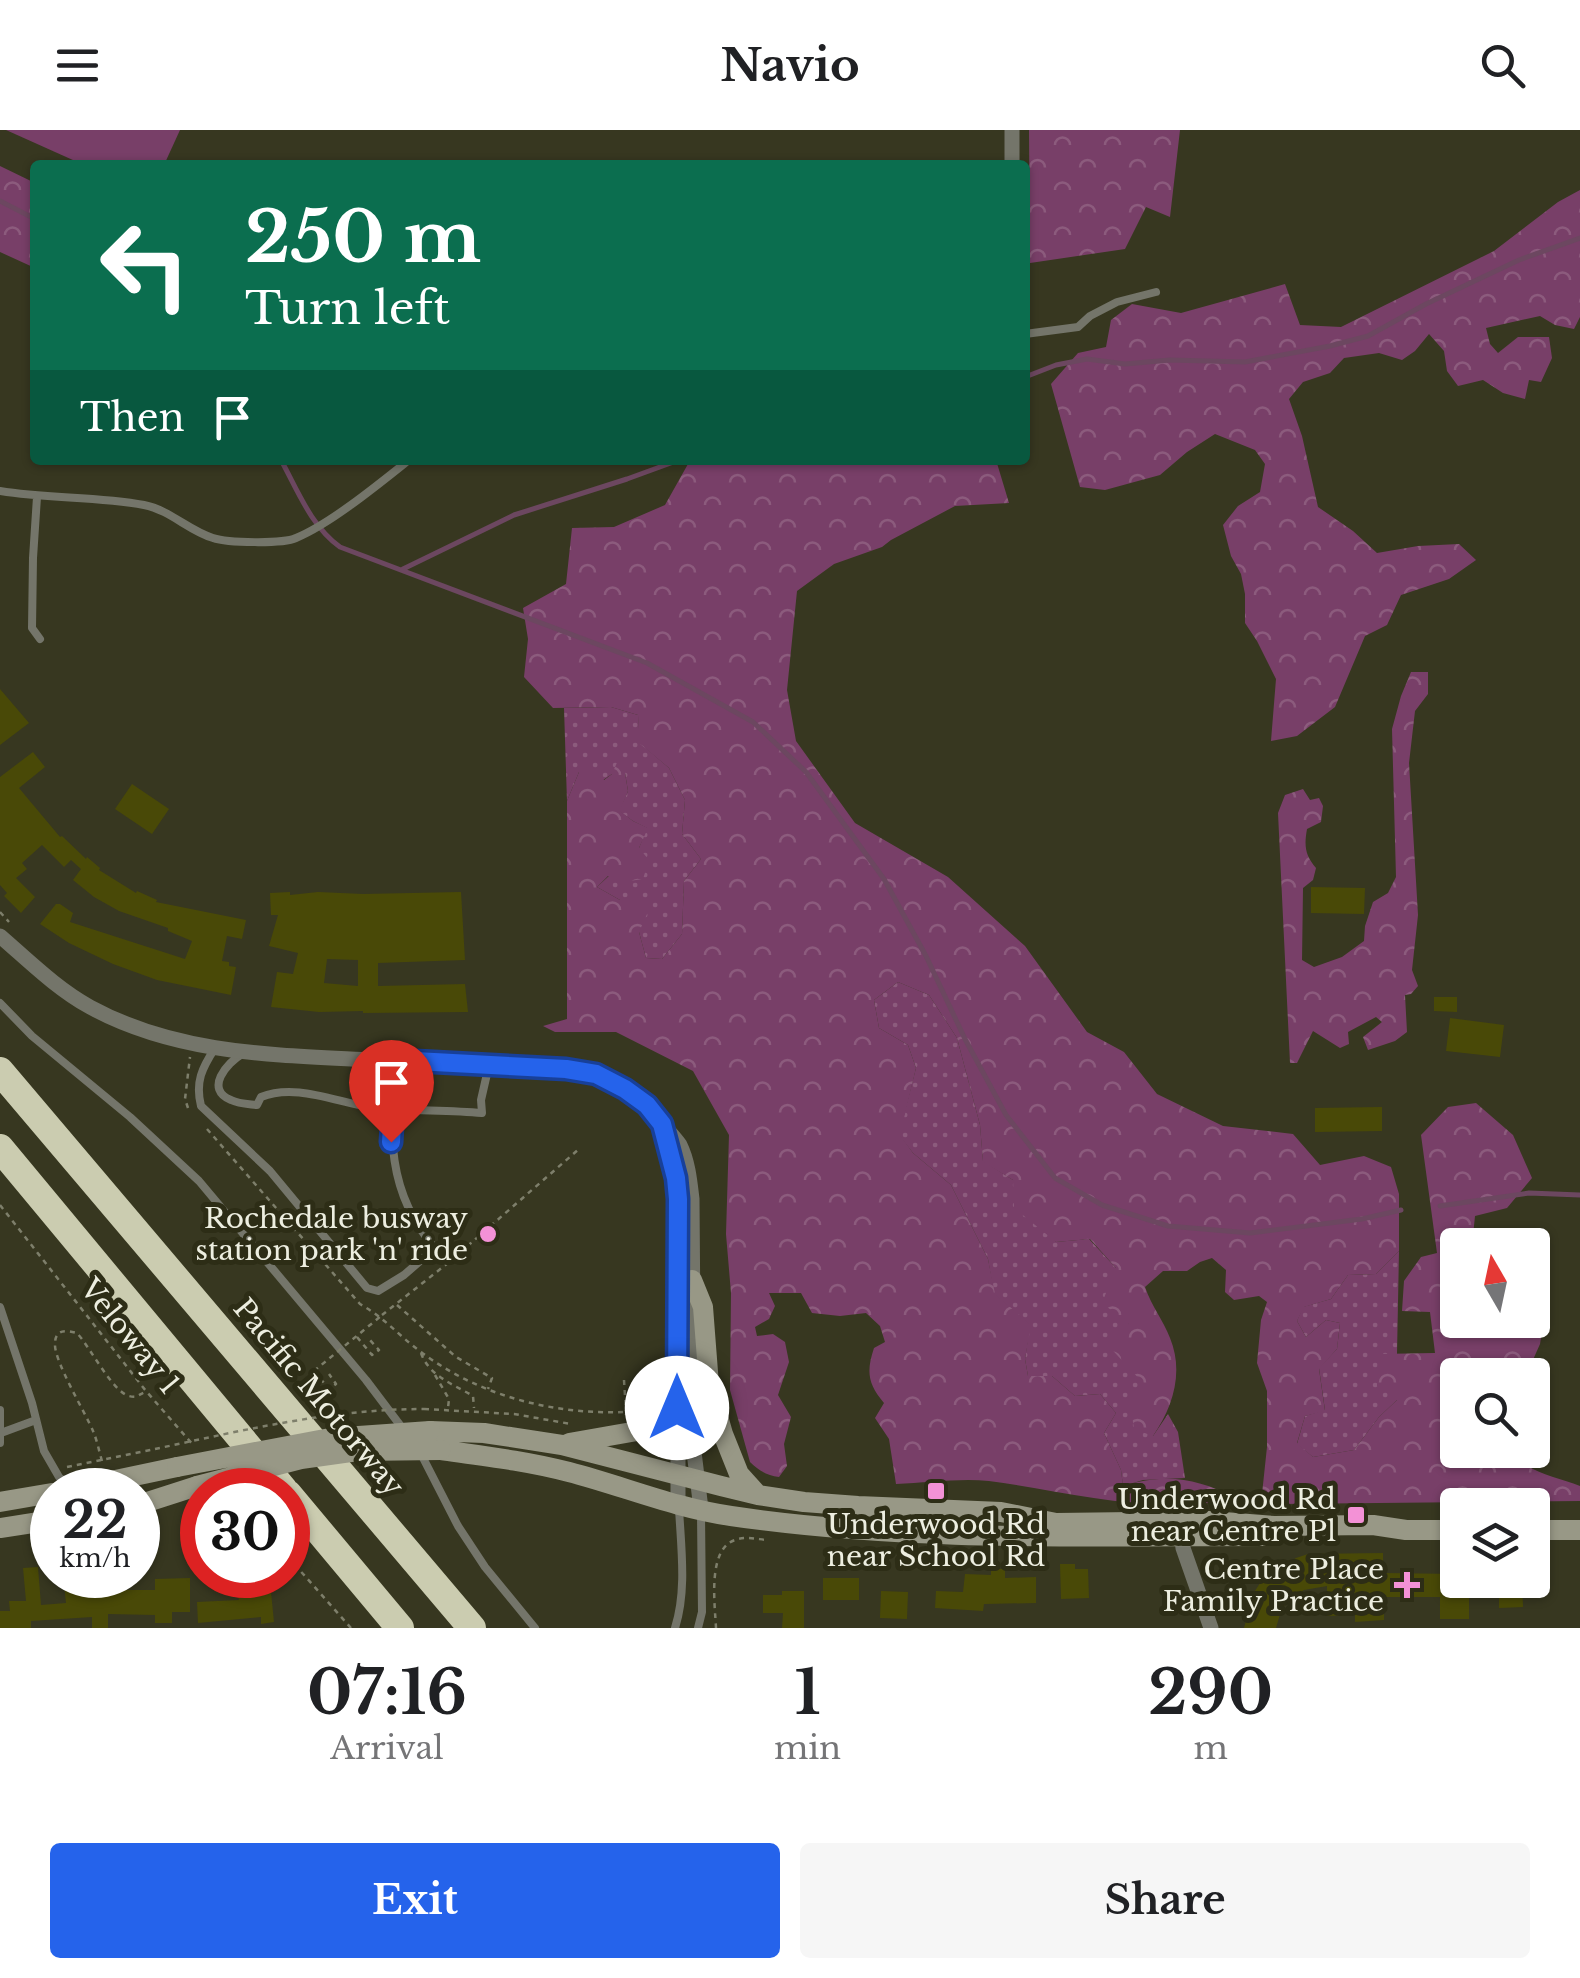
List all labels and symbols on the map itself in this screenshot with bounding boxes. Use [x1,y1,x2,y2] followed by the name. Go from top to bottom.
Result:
[349,1040,434,1143] pin
[195,1201,468,1268] place label: Rochedale busway station park 'n' ride
[477,1223,499,1245] marker: Rochedale busway station park 'n' ride
[1440,1228,1550,1338] north arrow
[72,1271,187,1401] street label: Veloway 1
[226,1291,411,1503] street label: Pacific Motorway
[625,1356,729,1460] position arrow
[180,1468,310,1598] speed limit sign: 30
[925,1480,947,1502] marker: Underwood Rd near School Rd
[1118,1482,1336,1549] place label: Underwood Rd near Centre Pl
[1345,1504,1367,1526] marker: Underwood Rd near Centre Pl
[827,1507,1045,1574] place label: Underwood Rd near School Rd
[1163,1552,1384,1619] place label: Centre Place Family Practice
[1394,1572,1420,1598] marker: Centre Place Family Practice

